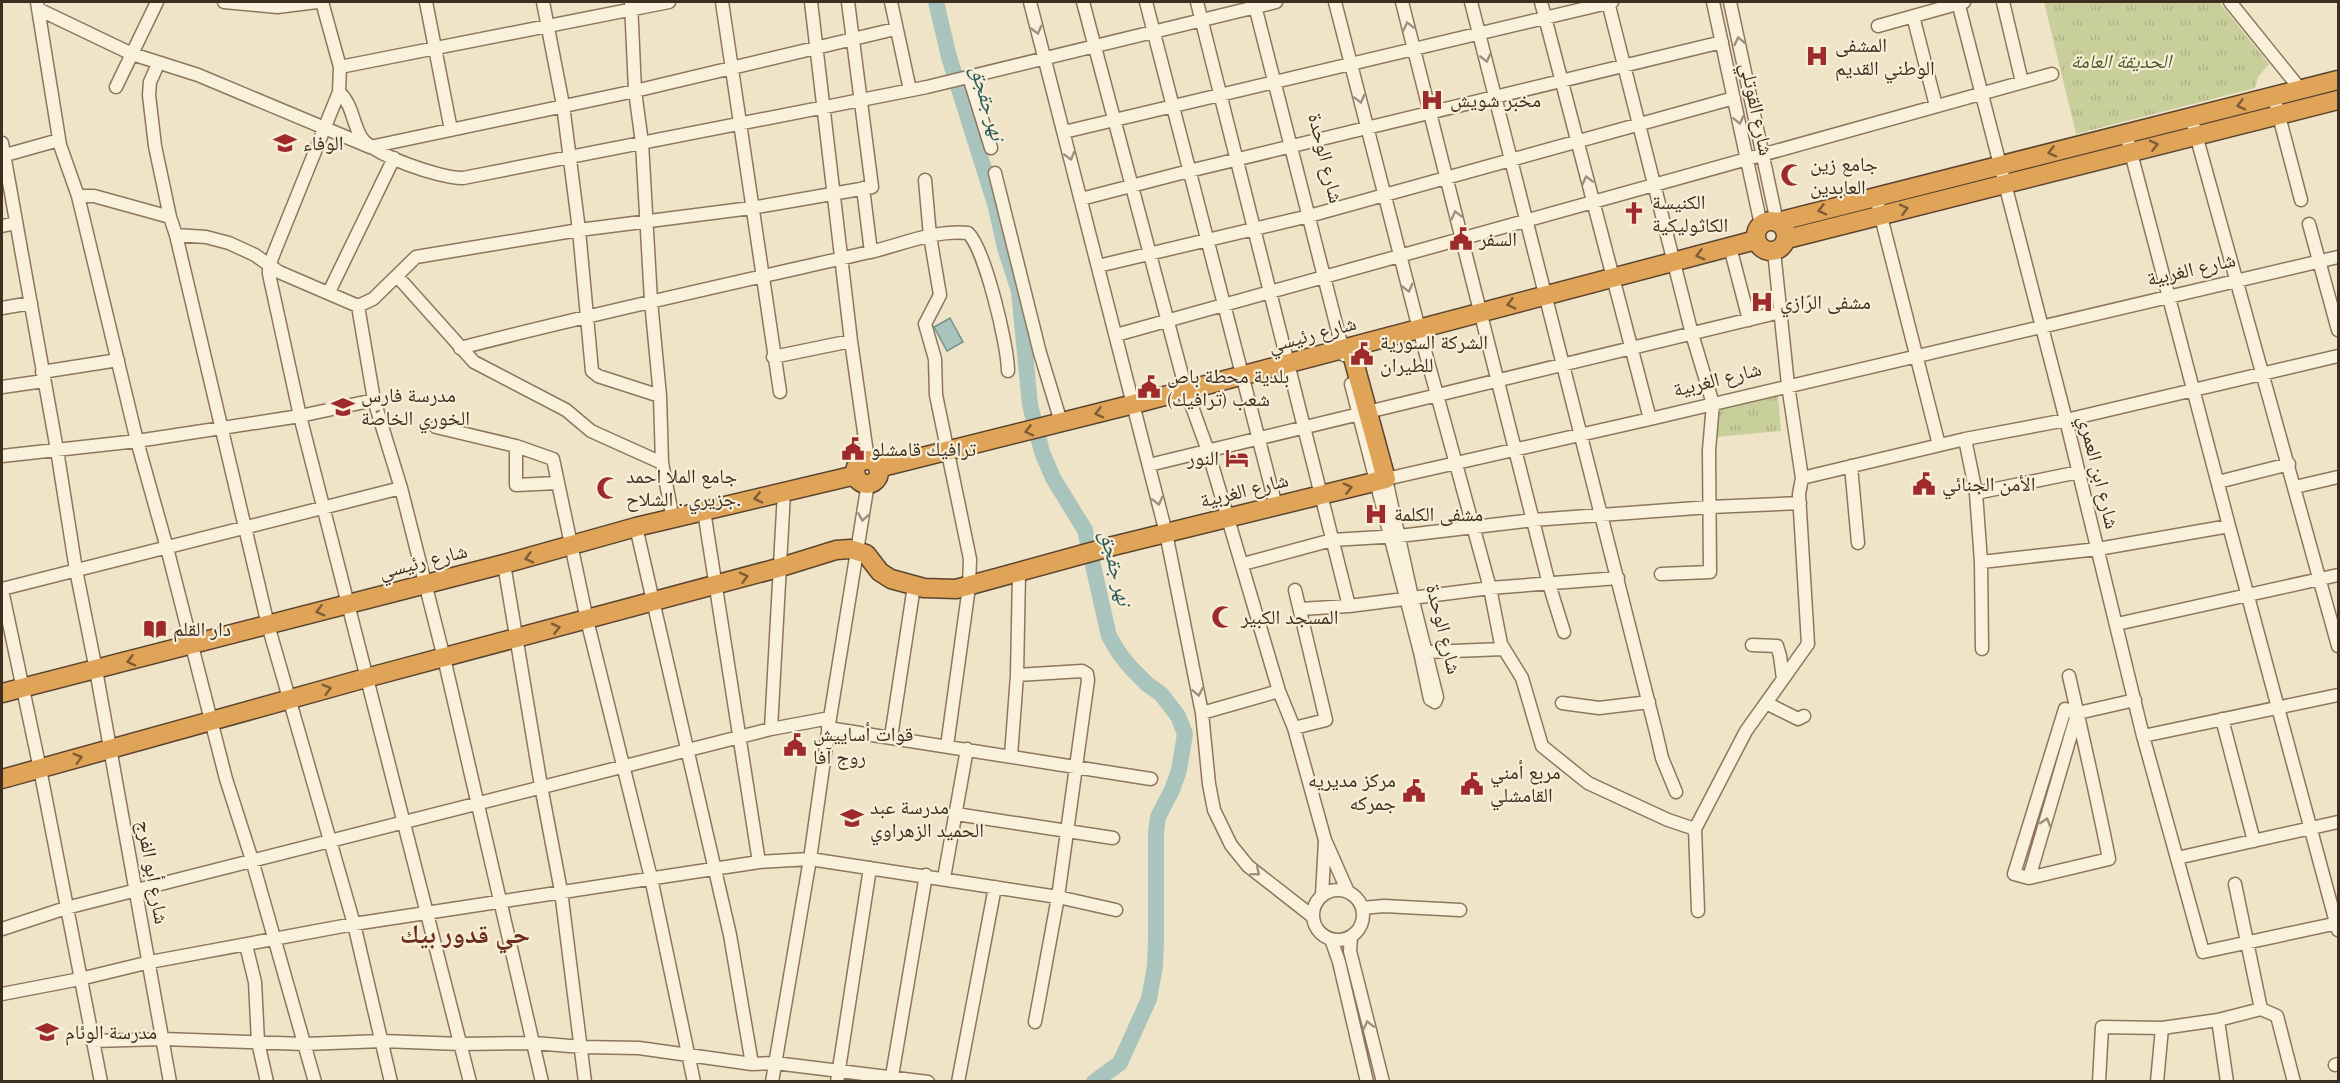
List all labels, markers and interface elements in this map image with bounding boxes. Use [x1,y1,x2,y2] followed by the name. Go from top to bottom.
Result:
[1403,21,1415,32] one-way arrow
[1030,25,1043,35] one-way arrow
[1835,31,1935,84] place label: المشفى الوطني القديم
[1733,36,1746,46] one-way arrow
[1804,43,1830,69] hospital icon: المشفى الوطني القديم
[2071,47,2174,77] park label: الحديقة العامة
[1478,53,1491,63] one-way arrow
[1731,60,1781,159] street label: شارع القوتلي
[961,62,1014,148] water label: نهر جقجق
[1450,86,1541,116] place label: مخبر شويش
[1419,87,1445,113] hospital icon: مخبر شويش
[1352,94,1365,104] one-way arrow
[2236,97,2246,110] one-way arrow
[1299,110,1351,206] street label: شارع الوحدة
[1732,115,1745,125] one-way arrow
[303,129,344,159] place label: الوفاء
[272,130,298,156] school or university icon: الوفاء
[2149,139,2159,152] one-way arrow
[2047,145,2057,158] one-way arrow
[1063,150,1075,161] one-way arrow
[1810,150,1878,203] place label: جامع زين العابدين
[1779,162,1805,188] mosque icon: جامع زين العابدين
[1582,176,1594,186] one-way arrow
[1652,188,1728,241] place label: الكنيسة الكاثوليكية
[1621,200,1647,226] church icon: الكنيسة الكاثوليكية
[1818,203,1828,216] one-way arrow
[1899,204,1909,217] one-way arrow
[1450,210,1463,220] one-way arrow
[1478,225,1517,255] place label: السفر
[1448,226,1474,252] public building icon: السفر
[2144,245,2239,295] street label: شارع الغربية
[1695,247,1705,260] one-way arrow
[1401,283,1414,293] one-way arrow
[1780,288,1871,318] place label: مشفى الرّازي
[1749,289,1775,315] hospital icon: مشفى الرّازي
[1506,297,1516,310] one-way arrow
[1265,309,1360,361] street label: شارع رئيسي
[1380,328,1488,381] place label: الشركة السورية للطيران
[1349,341,1375,367] public building icon: الشركة السورية للطيران
[1670,355,1765,405] street label: شارع الغربية
[1167,362,1289,415] place label: بلدية محطة باص شعب (ترافيك)
[1136,374,1162,400] public building icon: بلدية محطة باص شعب (ترافيك)
[361,381,470,434] place label: مدرسة فارس الخوري الخاصّة
[330,394,356,420] school or university icon: مدرسة فارس الخوري الخاصّة
[1095,405,1105,418] one-way arrow
[2069,412,2127,532] street label: شارع ابن العمري
[1024,423,1034,436] one-way arrow
[871,435,976,465] place label: ترافيك قامشلو
[840,436,866,462] public building icon: ترافيك قامشلو
[1186,444,1219,474] place label: النور
[1224,445,1250,471] hotel icon: النور
[626,462,741,515] place label: جامع الملا احمد جزيري . الشلاح.
[1197,466,1292,516] street label: شارع الغربية
[1942,470,2035,500] place label: الأمن الجنائي
[1911,471,1937,497] public building icon: الأمن الجنائي
[595,475,621,501] mosque icon: جامع الملا احمد جزيري . الشلاح.
[1343,483,1353,496] one-way arrow
[753,491,763,504] one-way arrow
[1151,496,1164,506] one-way arrow
[1394,500,1483,530] place label: مشفى الكلمة
[1363,501,1389,527] hospital icon: مشفى الكلمة
[857,512,869,521] one-way arrow
[1090,527,1141,613] water label: نهر جقجق
[376,536,471,588] street label: شارع رئيسي
[524,550,534,563] one-way arrow
[738,572,749,584] one-way arrow
[1417,581,1469,677] street label: شارع الوحدة
[1240,603,1339,633] place label: المسجد الكبير
[315,604,325,616] one-way arrow
[1210,604,1236,630] mosque icon: المسجد الكبير
[173,615,231,645] place label: دار القلم
[142,616,168,642] library icon: دار القلم
[550,623,561,635] one-way arrow
[126,653,136,666] one-way arrow
[321,684,332,696] one-way arrow
[1191,687,1204,697] one-way arrow
[813,720,913,773] place label: قوات أساييش روج آفا
[782,732,808,758] public building icon: قوات أساييش روج آفا
[72,753,83,765] one-way arrow
[1490,758,1561,811] place label: مربع أمني القامشلي
[1308,766,1396,819] place label: مركز مديريه جمركه
[1459,771,1485,797] public building icon: مربع أمني القامشلي
[1401,778,1427,804] public building icon: مركز مديريه جمركه
[870,793,984,846] place label: مدرسة عبد الحميد الزهراوي
[839,805,865,831] school or university icon: مدرسة عبد الحميد الزهراوي
[2039,817,2051,828] one-way arrow
[128,818,176,927] street label: شارع أبو الفرج
[1249,865,1260,876] one-way arrow
[400,915,530,955] district label: حي قدور بيك
[65,1018,157,1048] place label: مدرسة الوئام
[34,1019,60,1045] school or university icon: مدرسة الوئام
[1363,1020,1376,1030] one-way arrow

